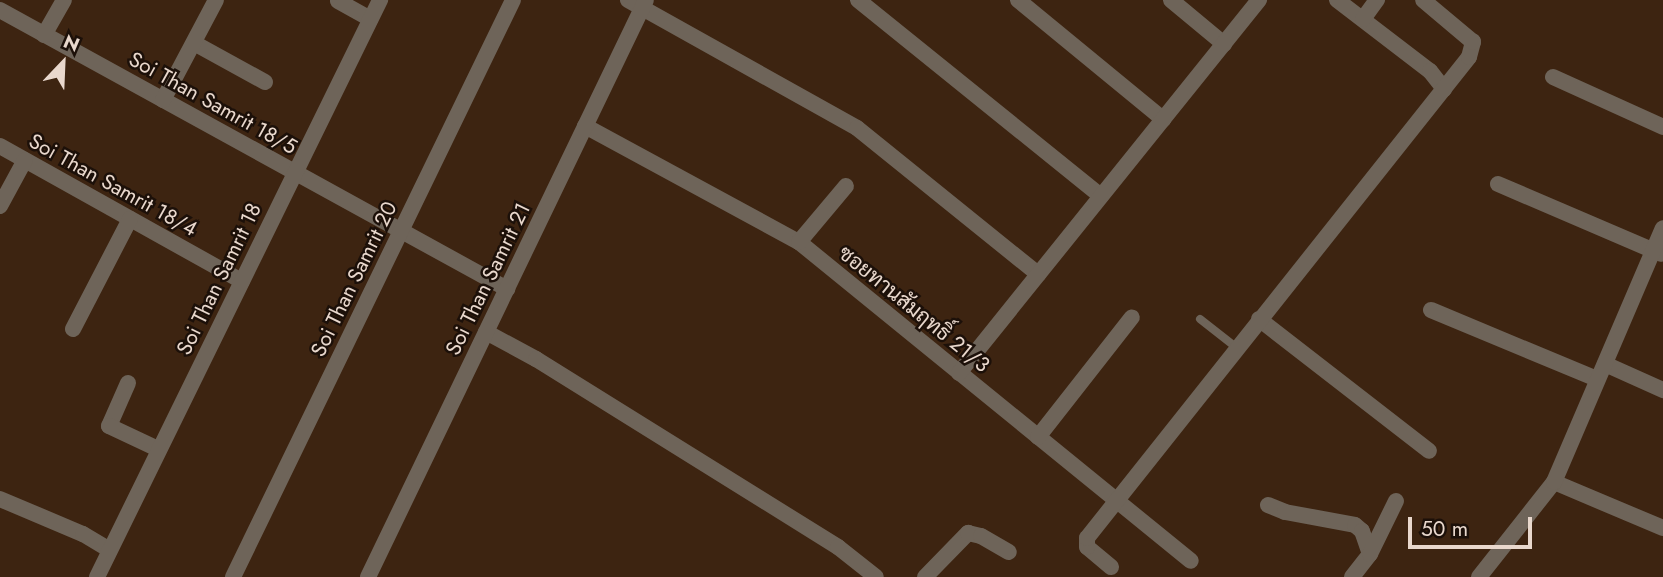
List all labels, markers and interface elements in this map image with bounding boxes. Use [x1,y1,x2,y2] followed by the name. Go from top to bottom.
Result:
[28,28,98,98] north arrow
[59,28,84,59] text: N
[125,46,301,160] street label: Soi Than Samrit 18/5
[24,128,202,242] street label: Soi Than Samrit 18/4
[306,197,402,361] street label: Soi Than Samrit 20
[171,199,267,359] street label: Soi Than Samrit 18
[440,199,536,359] street label: Soi Than Samrit 21
[833,240,995,378] street label: ซอยทานสัมฤทธิ์ 21/3
[1411,504,1535,548] scale bar
[1421,514,1468,544] text: 50 m

